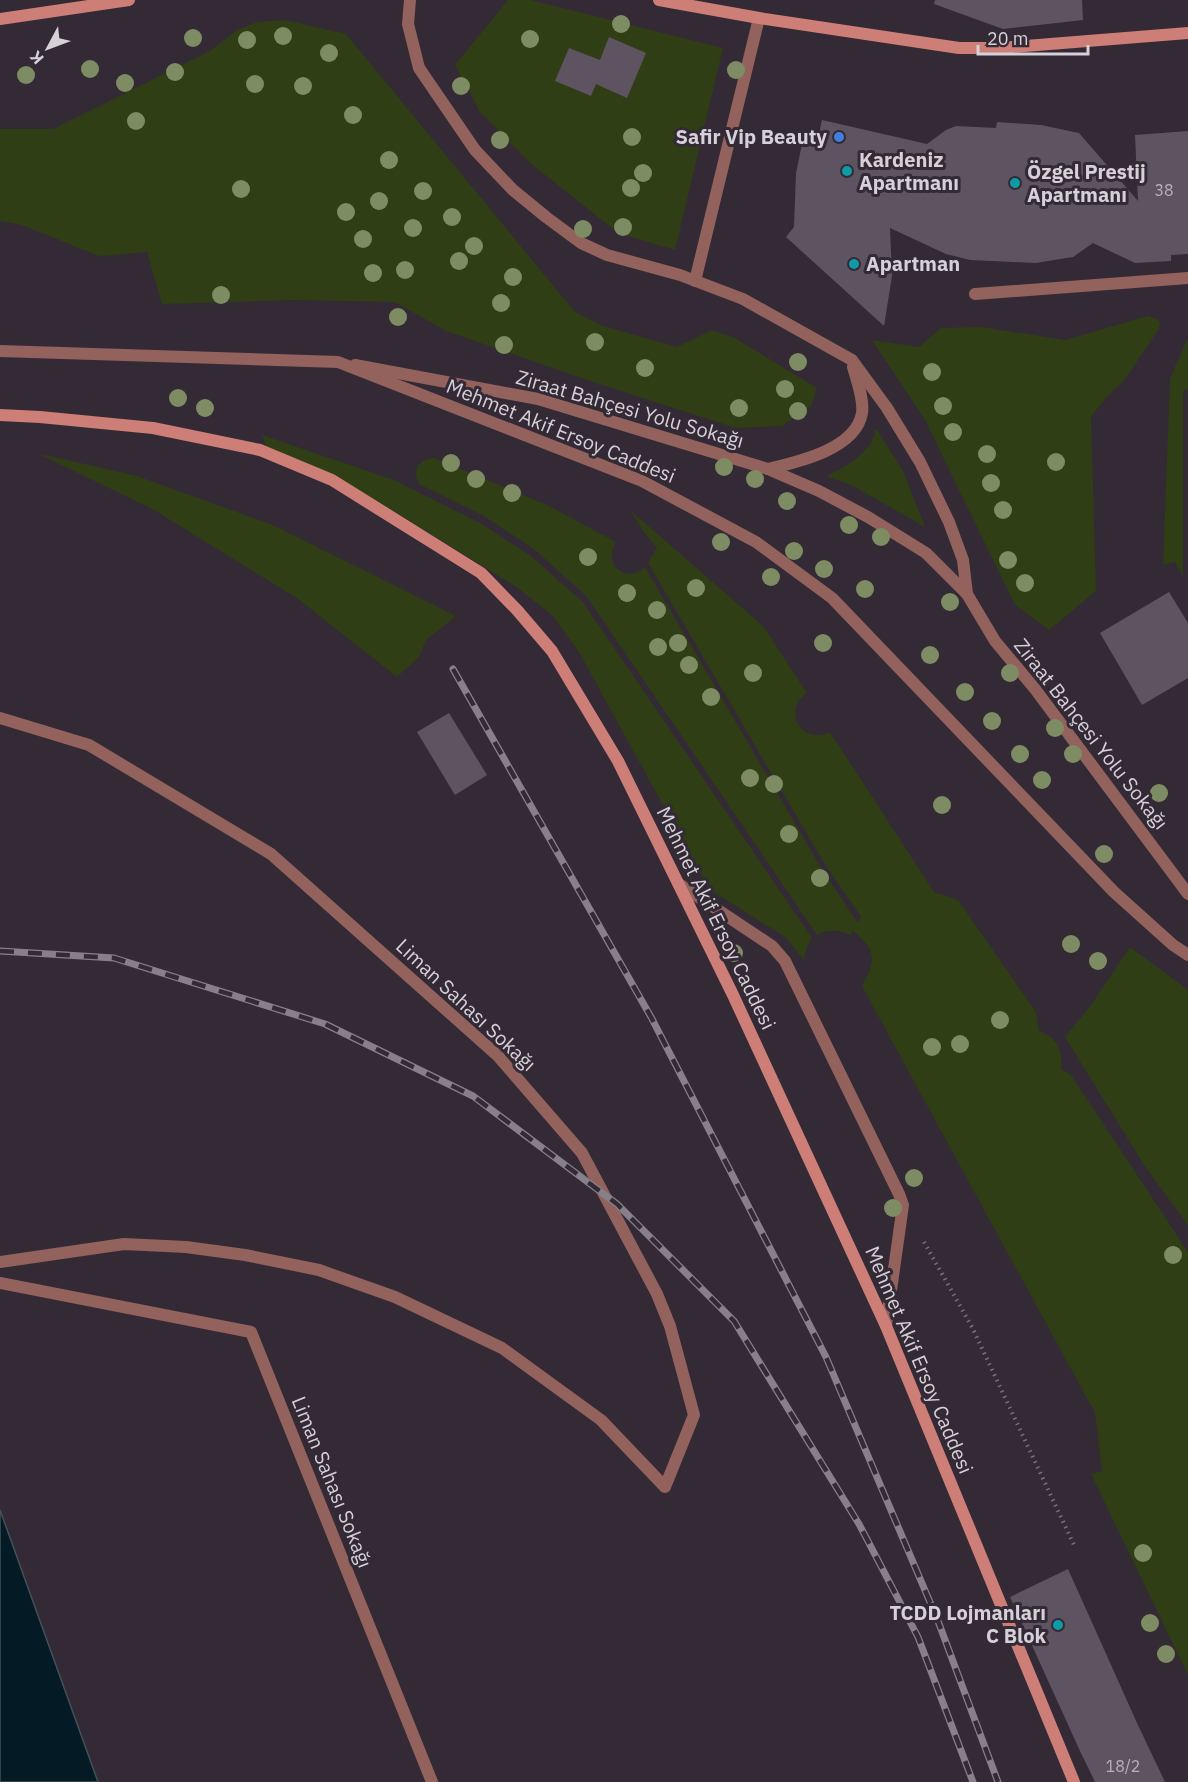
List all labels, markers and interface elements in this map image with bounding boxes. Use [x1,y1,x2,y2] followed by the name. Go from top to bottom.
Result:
[18,18,78,78] north arrow
[978,18,1088,56] scale bar
[987,27,1029,50] text: 20 m
[25,47,48,69] text: K
[676,123,827,150] place label: Safir Vip Beauty
[832,130,846,144] marker: Safir Vip Beauty
[859,146,959,196] place label: Kardeniz Apartmanı
[1027,158,1146,208] place label: Özgel Prestij Apartmanı
[840,164,854,178] marker: Kardeniz Apartmanı
[1008,176,1022,190] marker: Özgel Prestij Apartmanı
[1154,180,1174,200] house number: 38
[866,250,960,277] place label: Apartman
[847,257,861,271] marker: Apartman
[513,363,747,454] street label: Ziraat Bahçesi Yolu Sokağı
[443,372,680,489] street label: Mehmet Akif Ersoy Caddesi
[1008,633,1175,835] street label: Ziraat Bahçesi Yolu Sokağı
[651,802,782,1034] street label: Mehmet Akif Ersoy Caddesi
[390,932,542,1077] street label: Liman Sahası Sokağı
[859,1242,980,1478] street label: Mehmet Akif Ersoy Caddesi
[286,1392,379,1572] street label: Liman Sahası Sokağı
[889,1599,1046,1649] place label: TCDD Lojmanları C Blok
[1051,1618,1065,1632] marker: TCDD Lojmanları C Blok
[1106,1756,1140,1776] house number: 18/2

